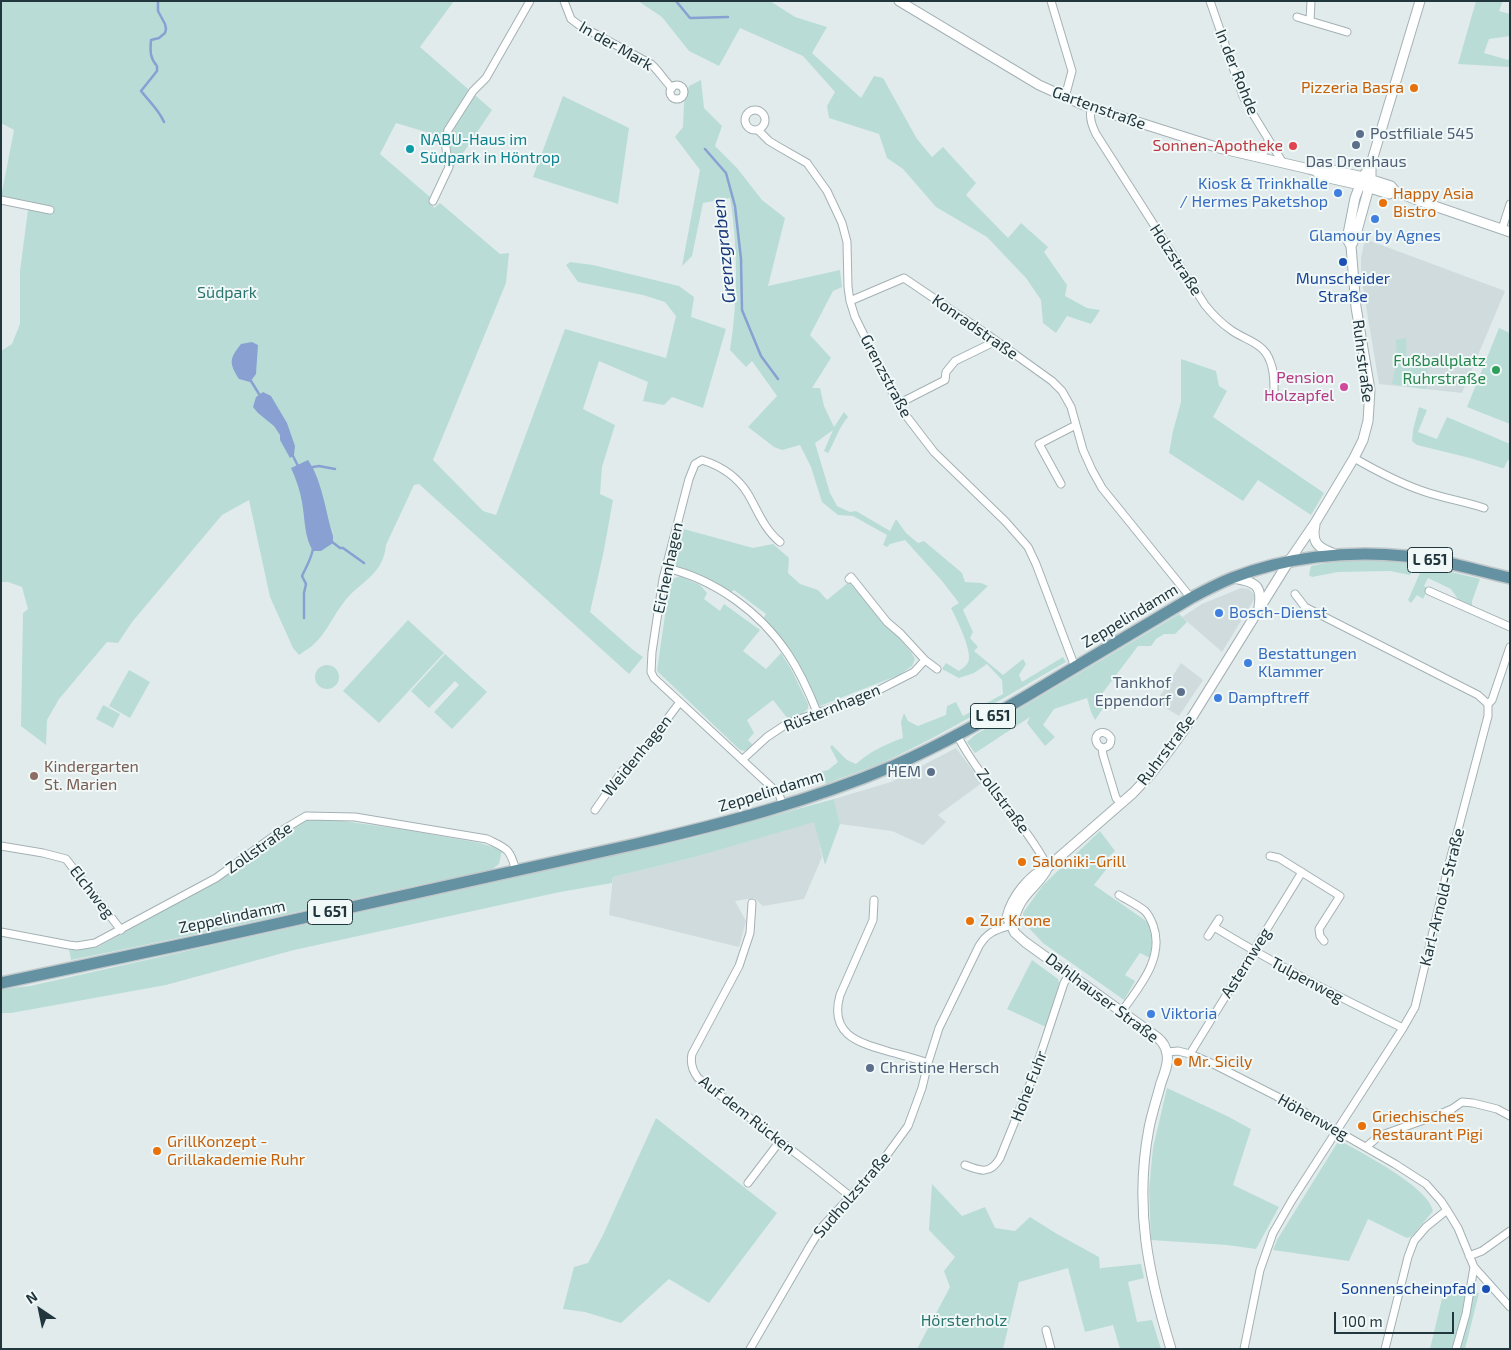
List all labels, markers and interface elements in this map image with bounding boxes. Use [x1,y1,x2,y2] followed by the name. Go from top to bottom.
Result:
[576,17,656,75] street label: In der Mark
[1211,26,1263,118] street label: In der Rohde
[1301,78,1404,98] place label: Pizzeria Basra
[1050,82,1148,134] street label: Gartenstraße
[1408,82,1420,94] marker: Pizzeria Basra
[1370,124,1474,144] place label: Postfiliale 545
[1354,128,1366,140] marker: Postfiliale 545
[420,130,560,168] place label: NABU-Haus im Südpark in Höntrop
[1152,136,1283,156] place label: Sonnen-Apotheke
[1350,139,1362,151] marker: Das Drenhaus
[1287,140,1299,152] marker: Sonnen-Apotheke
[404,143,416,155] marker: NABU-Haus im Südpark in Höntrop
[1305,152,1407,172] place label: Das Drenhaus
[1180,174,1328,212] place label: Kiosk & Trinkhalle / Hermes Paketshop
[1393,184,1474,222] place label: Happy Asia Bistro
[1332,187,1344,199] marker: Kiosk & Trinkhalle / Hermes Paketshop
[708,197,740,305] water label: Grenzgraben
[1377,197,1389,209] marker: Happy Asia Bistro
[1369,213,1381,225] marker: Glamour by Agnes
[1146,221,1206,299] street label: Holzstraße
[1309,226,1441,246] place label: Glamour by Agnes
[1337,256,1349,268] marker: Munscheider Straße
[1296,269,1390,307] place label: Munscheider Straße
[197,283,257,303] park label: Südpark
[928,290,1022,364] street label: Konradstraße
[1348,318,1378,404] street label: Ruhrstraße
[856,331,916,421] street label: Grenzstraße
[1393,351,1486,389] place label: Fußballplatz Ruhrstraße
[1490,364,1502,376] marker: Fußballplatz Ruhrstraße
[1264,368,1334,406] place label: Pension Holzapfel
[1338,381,1350,393] marker: Pension Holzapfel
[649,521,687,615] street label: Eichenhagen
[1408,548,1452,572] road number: L 651
[1078,580,1182,652] street label: Zeppelindamm
[1229,603,1327,623] place label: Bosch-Dienst
[1213,607,1225,619] marker: Bosch-Dienst
[1258,644,1357,682] place label: Bestattungen Klammer
[1242,657,1254,669] marker: Bestattungen Klammer
[1095,673,1171,711] place label: Tankhof Eppendorf
[781,680,883,736] street label: Rüsternhagen
[1175,686,1187,698] marker: Tankhof Eppendorf
[1228,688,1309,708] place label: Dampftreff
[1212,692,1224,704] marker: Dampftreff
[970,704,1016,728] road number: L 651
[598,711,676,801] street label: Weidenhagen
[1133,711,1199,789] street label: Ruhrstraße
[44,757,139,795] place label: Kindergarten St. Marien
[887,762,921,782] place label: HEM
[972,765,1034,837] street label: Zollstraße
[716,766,826,816] street label: Zeppelindamm
[925,766,937,778] marker: HEM
[28,770,40,782] marker: Kindergarten St. Marien
[222,818,296,878] street label: Zollstraße
[1416,826,1468,968] street label: Karl-Arnold-Straße
[1032,852,1126,872] place label: Saloniki-Grill
[1016,856,1028,868] marker: Saloniki-Grill
[66,862,118,922] street label: Elchweg
[177,896,287,938] street label: Zeppelindamm
[308,900,352,924] road number: L 651
[980,911,1051,931] place label: Zur Krone
[964,915,976,927] marker: Zur Krone
[1217,924,1275,1002] street label: Asternweg
[1042,949,1162,1047] street label: Dahlhauser Straße
[1267,953,1347,1007] street label: Tulpenweg
[1161,1004,1217,1024] place label: Viktoria
[1145,1008,1157,1020] marker: Viktoria
[1007,1048,1051,1124] street label: Hohe Fuhr
[1188,1052,1252,1072] place label: Mr. Sicily
[1172,1056,1184,1068] marker: Mr. Sicily
[880,1058,999,1078] place label: Christine Hersch
[864,1062,876,1074] marker: Christine Hersch
[695,1072,799,1158] street label: Auf dem Rücken
[1274,1090,1352,1144] street label: Höhenweg
[1372,1107,1483,1145] place label: Griechisches Restaurant Pigi
[1356,1120,1368,1132] marker: Griechisches Restaurant Pigi
[167,1132,305,1170] place label: GrillKonzept - Grillakademie Ruhr
[151,1145,163,1157] marker: GrillKonzept - Grillakademie Ruhr
[810,1148,894,1242] street label: Sudholzstraße
[1341,1279,1476,1299] place label: Sonnenscheinpfad
[1480,1283,1492,1295] marker: Sonnenscheinpfad
[15,1285,65,1335] north arrow
[22,1287,40,1307] text: N
[1336,1302,1456,1334] scale bar
[921,1311,1007,1331] park label: Hörsterholz
[1342,1312,1383,1330] text: 100 m

